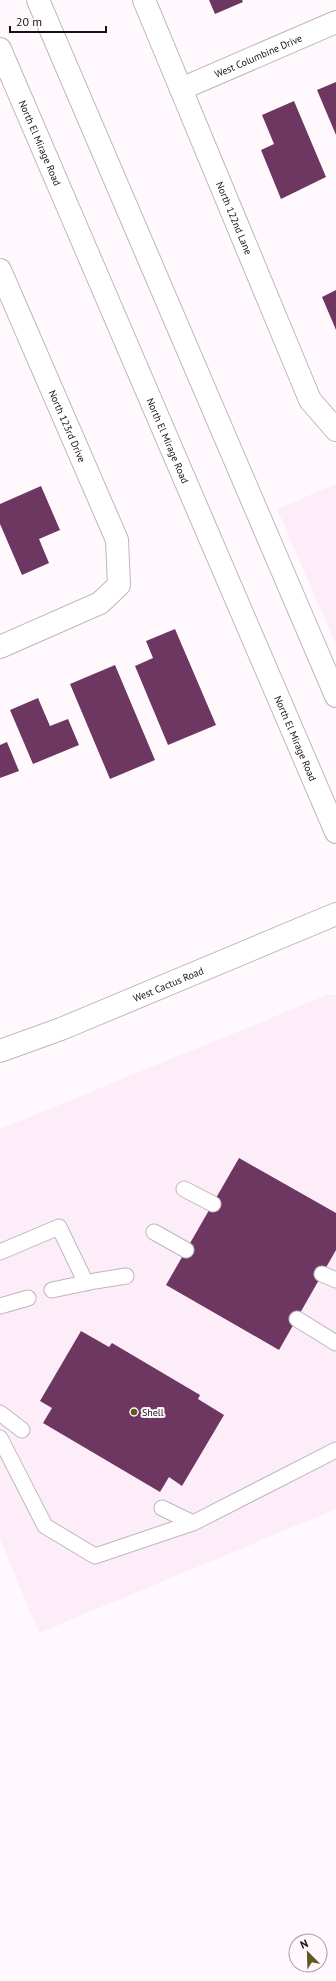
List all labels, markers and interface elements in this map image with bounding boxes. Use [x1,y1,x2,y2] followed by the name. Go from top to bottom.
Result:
[10,8,106,34] scale bar
[16,14,42,29] text: 20 m
[212,31,304,80] street label: West Columbine Drive
[16,98,64,187] street label: North El Mirage Road
[214,180,255,256] street label: North 122nd Lane
[46,388,89,464] street label: North 123rd Drive
[144,396,192,485] street label: North El Mirage Road
[272,694,320,783] street label: North El Mirage Road
[131,964,205,1005] street label: West Cactus Road
[142,1406,164,1419] place label: Shell
[129,1407,139,1417] marker: Shell
[288,1933,328,1973] north arrow
[298,1936,310,1952] text: N

